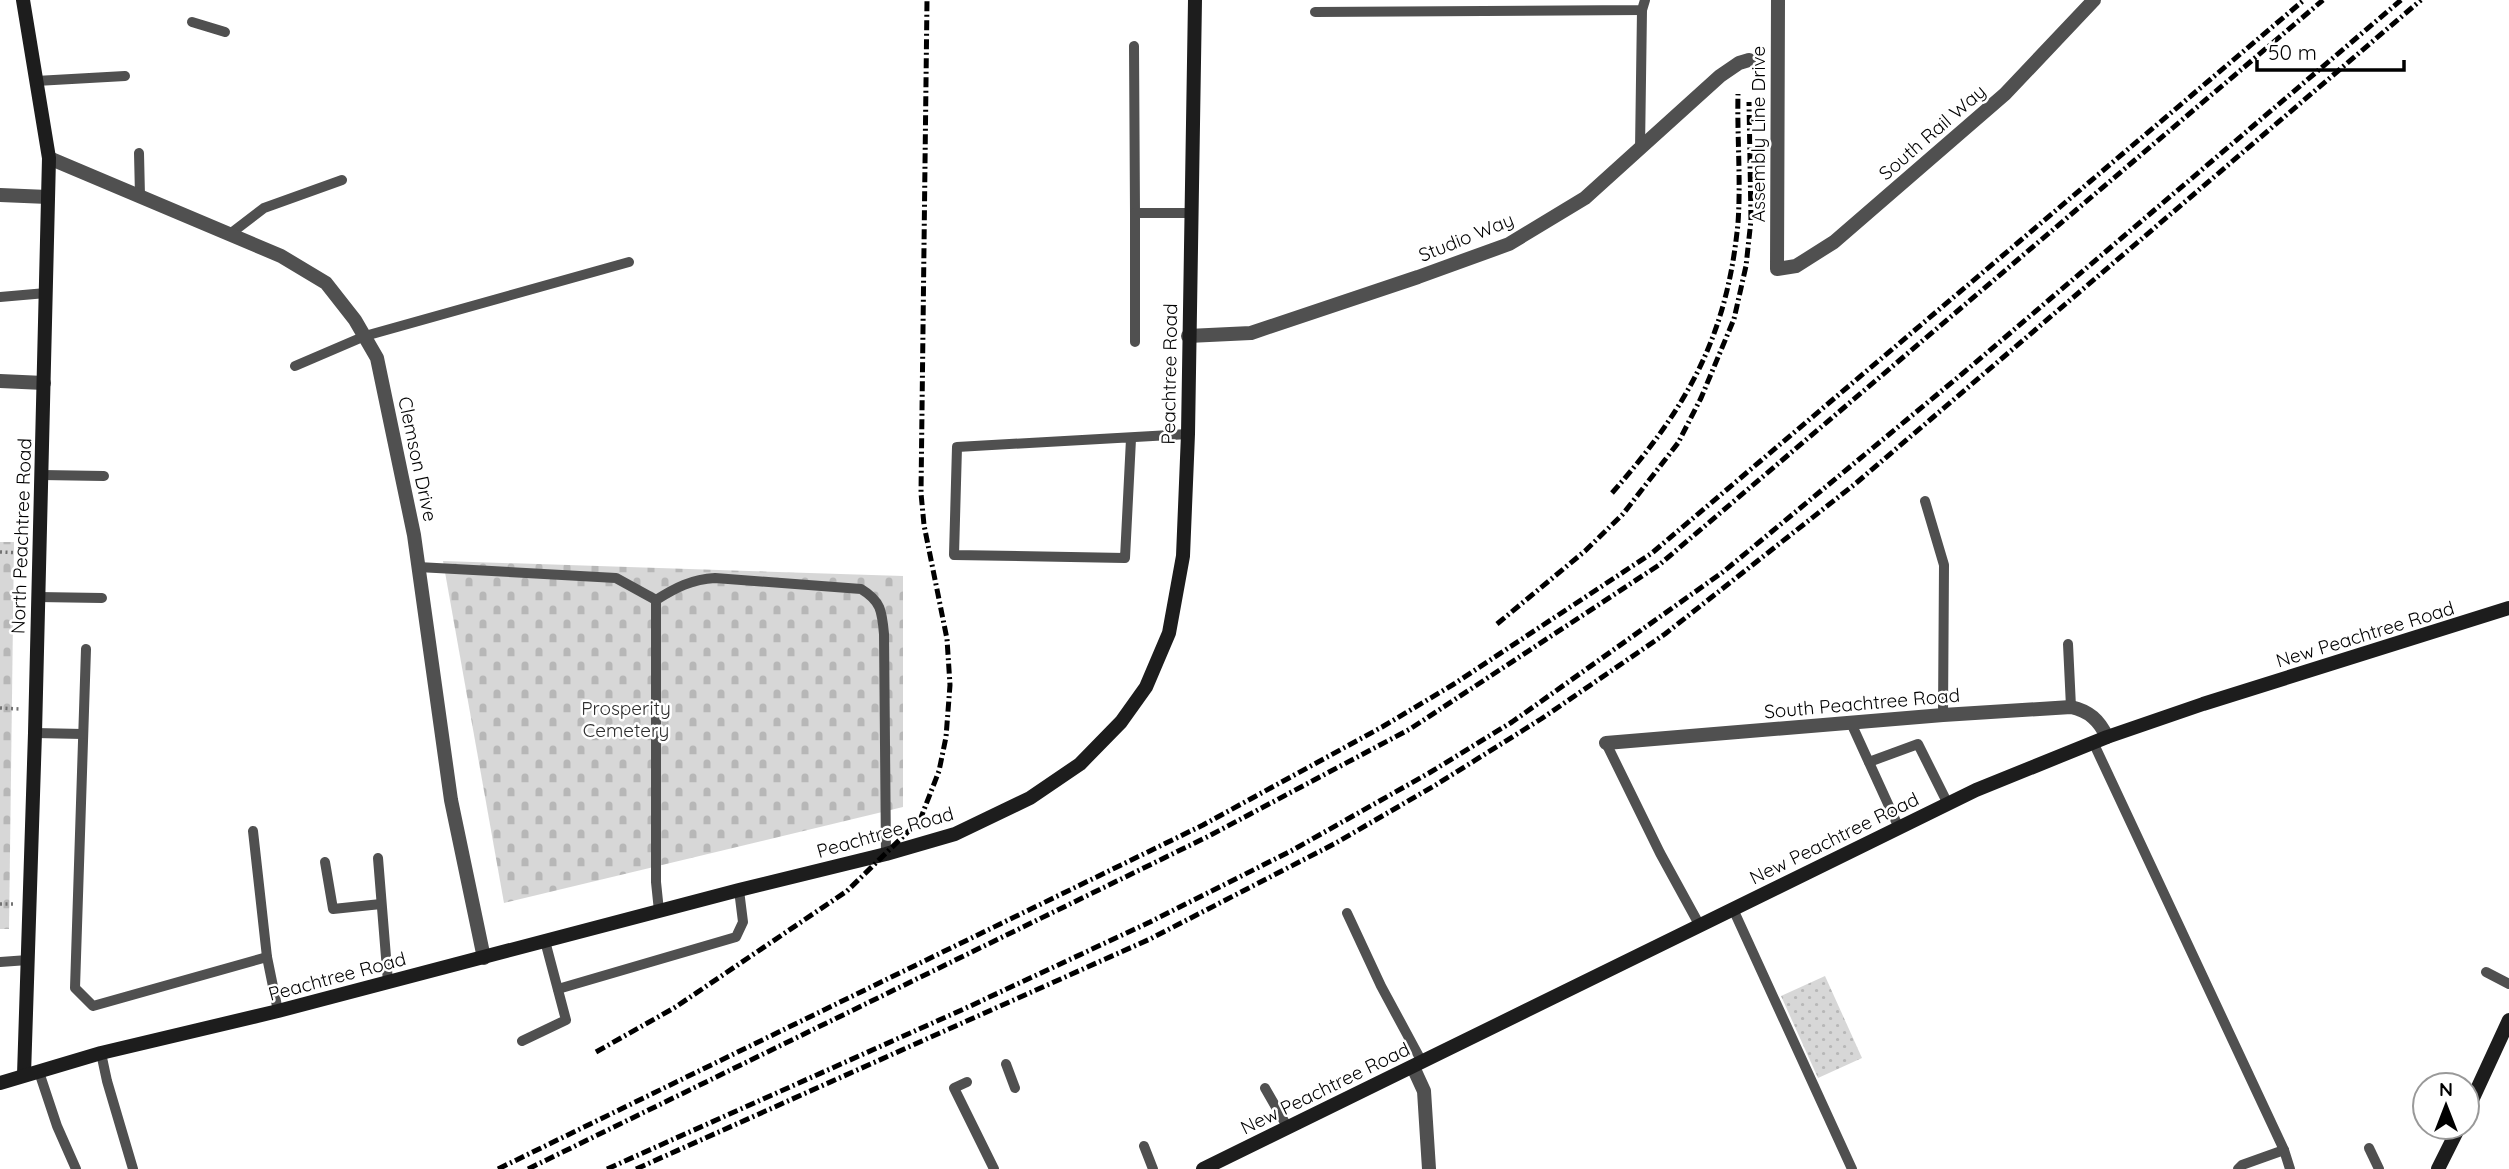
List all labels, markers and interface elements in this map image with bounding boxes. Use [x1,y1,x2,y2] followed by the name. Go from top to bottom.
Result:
[2257,28,2404,72] scale bar
[2268,39,2317,65] text: 50 m
[1746,46,1770,222] street label: Assembly Line Drive
[1874,79,1990,185] street label: South Rail Way
[1415,207,1517,267] street label: Studio Way
[1156,303,1182,445] street label: Peachtree Road
[393,394,443,524] street label: Clemson Drive
[6,438,36,634] street label: North Peachtree Road
[2273,595,2457,673] street label: New Peachtree Road
[1763,682,1961,724] street label: South Peachtree Road
[581,696,671,742] park label: Prosperity Cemetery
[1745,787,1923,889] street label: New Peachtree Road
[814,801,956,863] street label: Peachtree Road
[266,946,408,1006] street label: Peachtree Road
[1236,1037,1414,1139] street label: New Peachtree Road
[2411,1071,2481,1141] north arrow
[2439,1077,2453,1101] text: N

